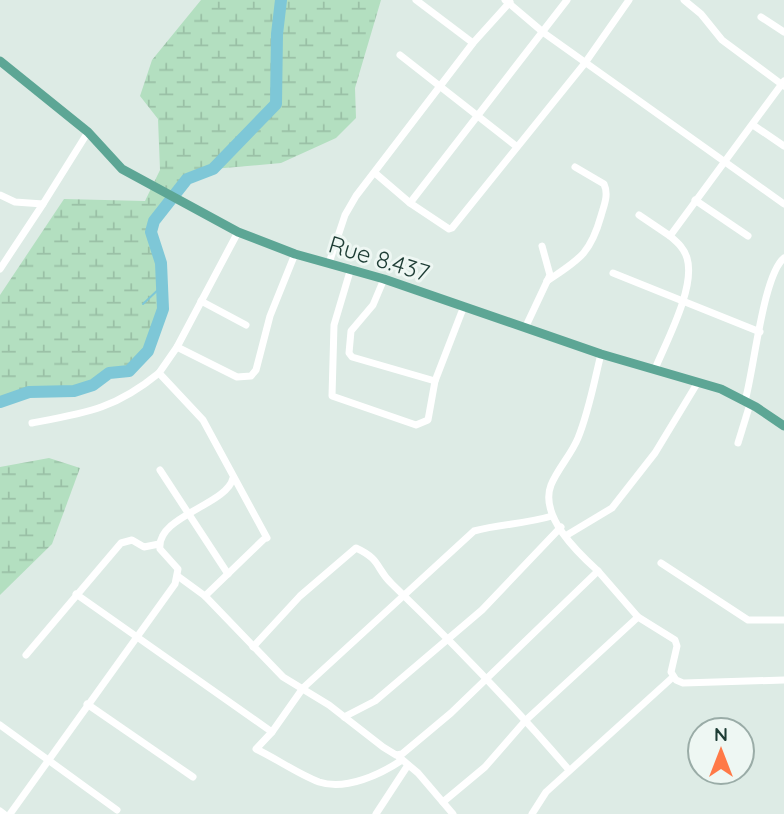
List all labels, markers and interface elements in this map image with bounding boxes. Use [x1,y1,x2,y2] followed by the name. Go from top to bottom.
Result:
[325,229,433,288] street label: Rue 8.437
[686,716,756,786] north arrow
[714,722,728,746] text: N

